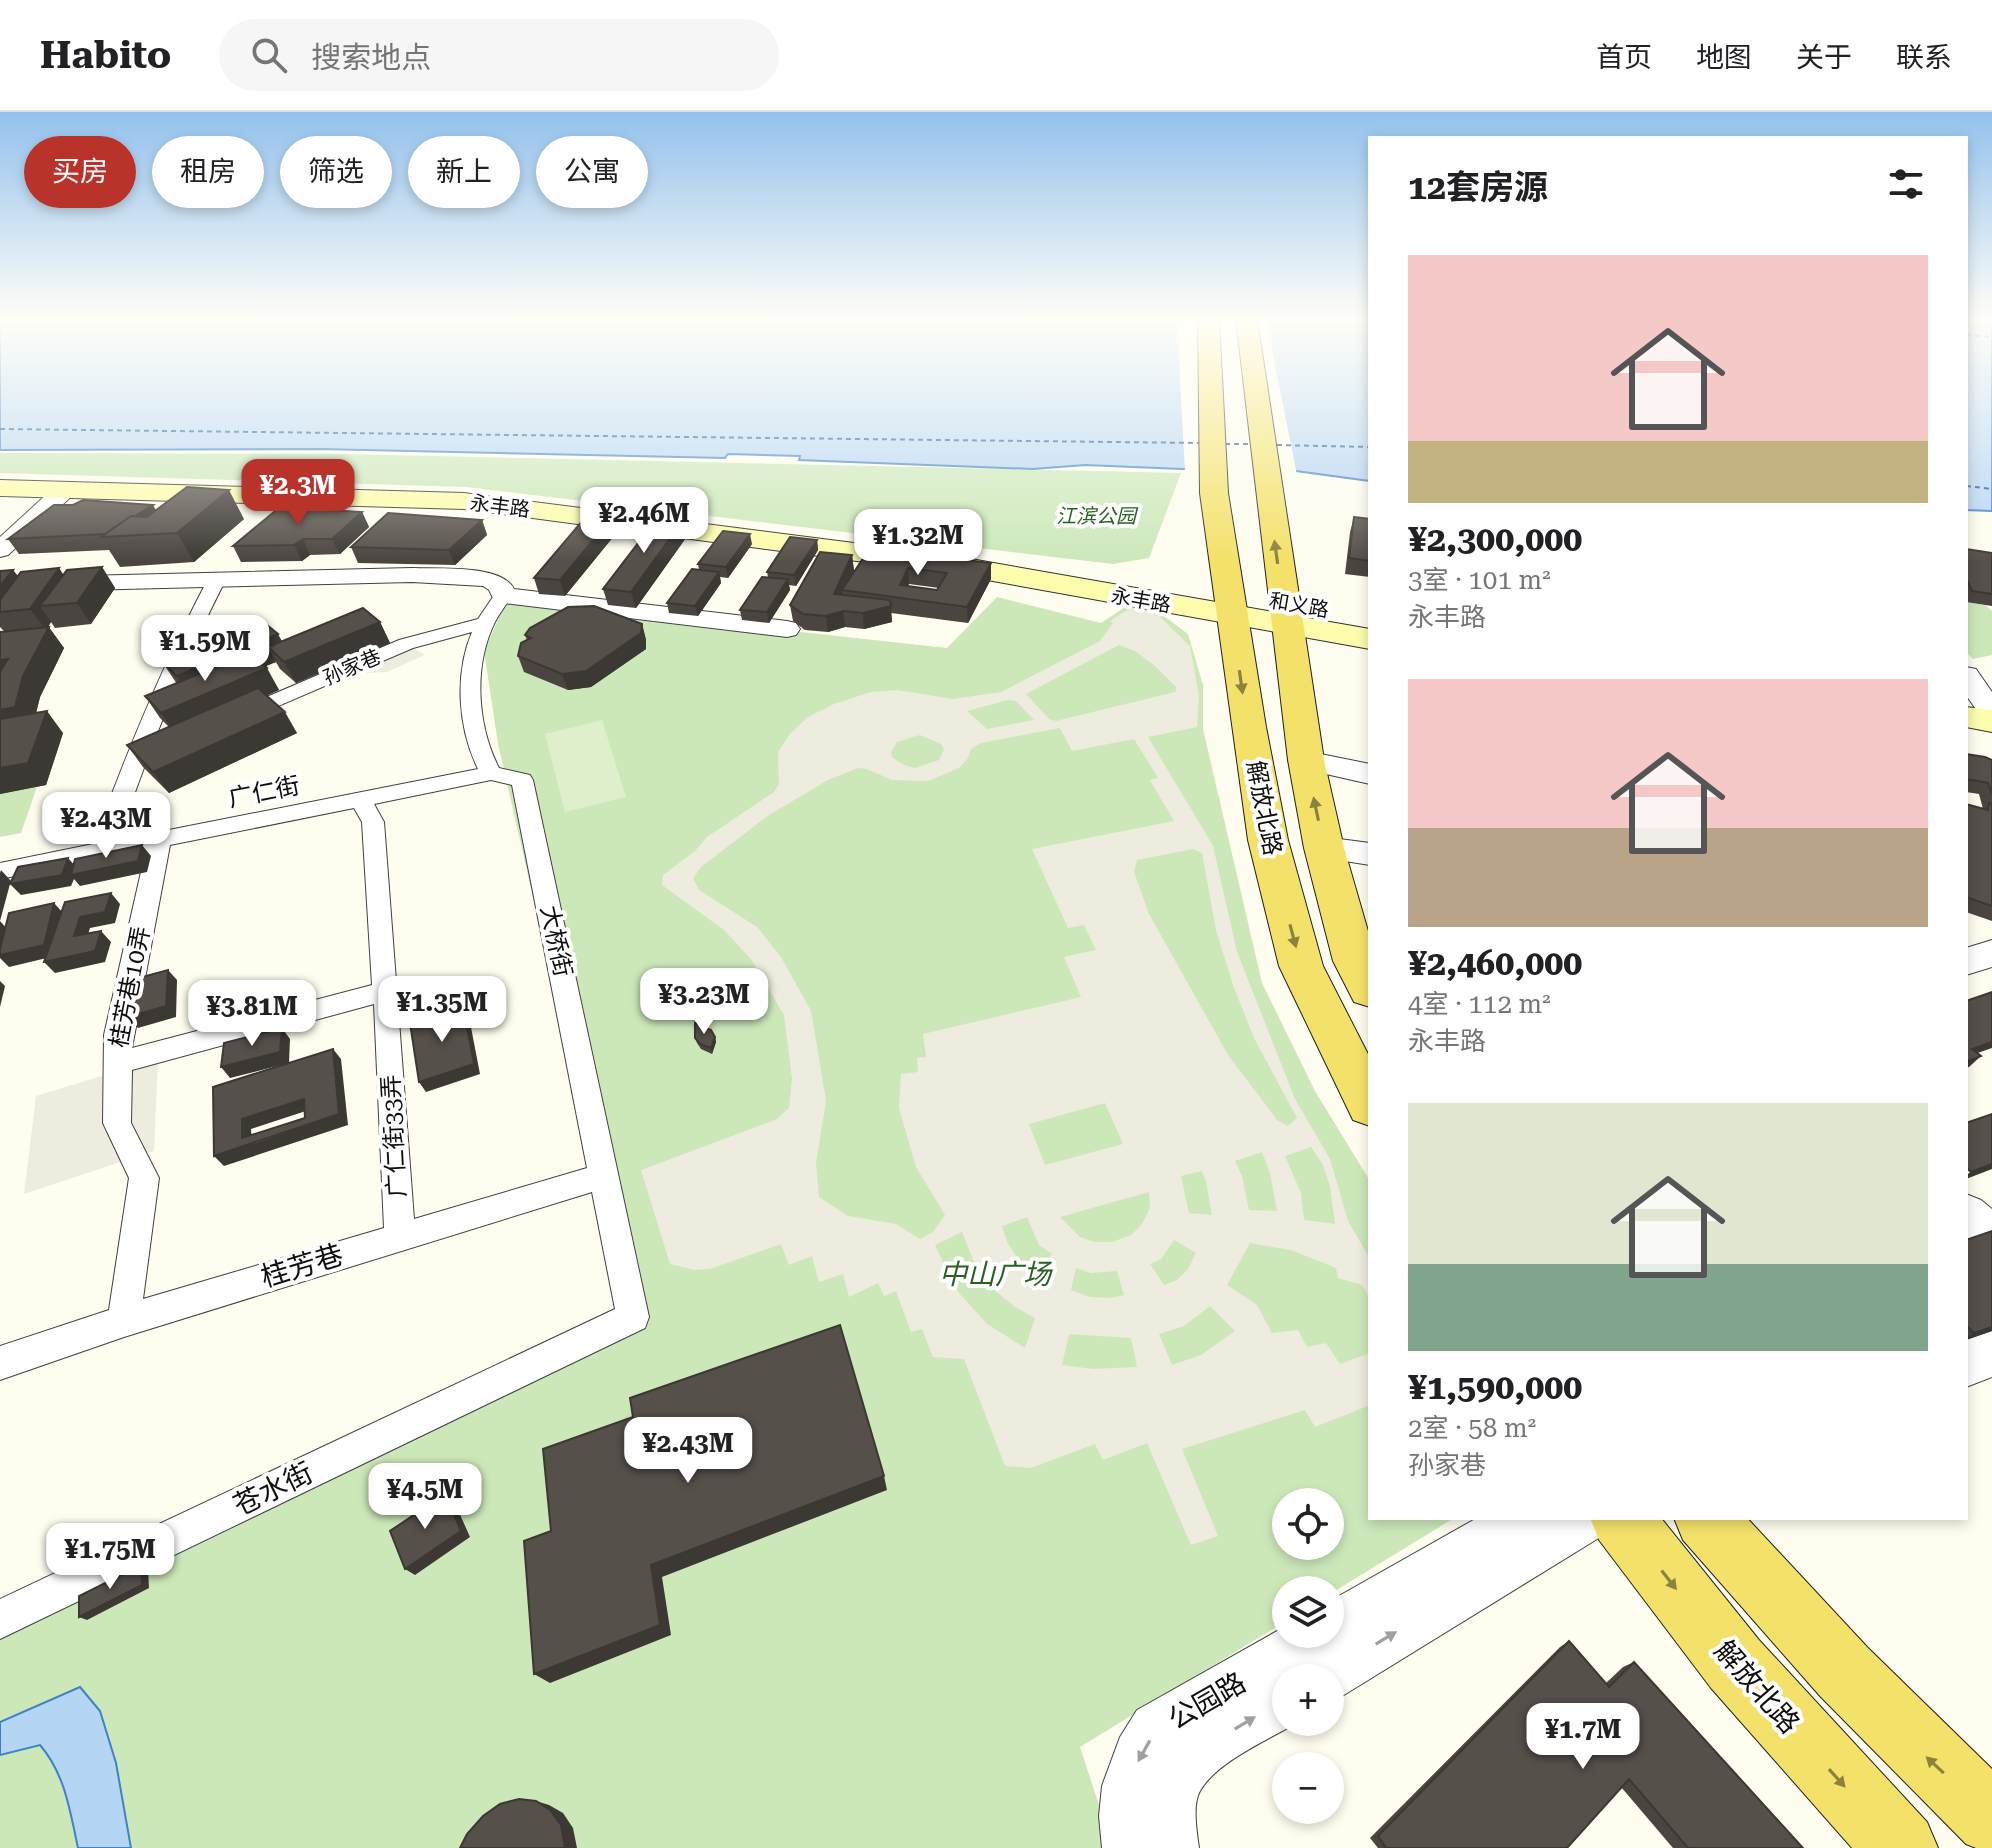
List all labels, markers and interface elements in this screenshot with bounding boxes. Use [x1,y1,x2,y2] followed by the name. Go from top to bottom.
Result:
[219,19,779,91] search box
[40,33,171,77] text: Habito
[247,33,291,77] icon: search
[311,40,431,75] text: 搜索地点
[1596,41,1652,74] text: 首页
[1696,41,1752,74] text: 地图
[1796,41,1852,74] text: 关于
[1896,41,1952,74] text: 联系
[24,136,136,208] chip: 买房
[152,136,264,208] chip: 租房
[280,136,392,208] chip: 筛选
[408,136,520,208] chip: 新上
[536,136,648,208] chip: 公寓
[1884,162,1928,206] icon: filters
[1408,167,1548,207] text: 12套房源
[1596,307,1740,451] icon: home
[242,459,354,527] pin: ¥2.3M
[260,470,336,500] text: ¥2.3M
[579,487,709,555] pin: ¥2.46M
[469,490,531,522] street label: 永丰路
[598,498,690,528] text: ¥2.46M
[1056,504,1139,528] park label: 江滨公园
[853,509,983,577] pin: ¥1.32M
[1408,519,1582,559] text: ¥2,300,000
[872,520,964,550] text: ¥1.32M
[1269,539,1282,564] one-way arrow
[1408,565,1551,595] text: 3室 · 101 m²
[1109,583,1173,617] street label: 永丰路
[1267,588,1331,622] street label: 和义路
[1408,602,1486,632] text: 永丰路
[140,615,270,683] pin: ¥1.59M
[159,626,251,656] text: ¥1.59M
[320,644,384,690] street label: 孙家巷
[1235,669,1248,694] one-way arrow
[1596,731,1740,875] icon: home
[1241,758,1287,858] street label: 解放北路
[226,771,302,813] street label: 广仁街
[41,792,171,860] pin: ¥2.43M
[1309,796,1322,821] one-way arrow
[60,803,152,833] text: ¥2.43M
[535,903,577,979] street label: 大桥街
[105,924,155,1050] street label: 桂芳巷10弄
[1288,924,1300,949] one-way arrow
[1408,943,1582,983] text: ¥2,460,000
[639,968,769,1036] pin: ¥3.23M
[377,976,507,1044] pin: ¥1.35M
[658,979,750,1009] text: ¥3.23M
[187,980,317,1048] pin: ¥3.81M
[396,987,488,1017] text: ¥1.35M
[1408,989,1551,1019] text: 4室 · 112 m²
[206,991,298,1021] text: ¥3.81M
[1408,1026,1486,1056] text: 永丰路
[377,1074,411,1198] street label: 广仁街33弄
[1596,1155,1740,1299] icon: home
[257,1238,347,1294] street label: 桂芳巷
[939,1258,1053,1291] park label: 中山广场
[1408,1367,1582,1407] text: ¥1,590,000
[1408,1413,1536,1443] text: 2室 · 58 m²
[623,1417,753,1485] pin: ¥2.43M
[642,1428,734,1458] text: ¥2.43M
[1408,1450,1486,1480] text: 孙家巷
[228,1456,318,1522] street label: 苍水街
[369,1463,481,1531] pin: ¥4.5M
[387,1474,463,1504] text: ¥4.5M
[1272,1488,1344,1824] map controls
[1272,1488,1344,1560] button: locate
[45,1523,175,1591] pin: ¥1.75M
[64,1534,156,1564] text: ¥1.75M
[1660,1570,1677,1590] one-way arrow
[1272,1576,1344,1648] button: layers
[1375,1631,1397,1645] one-way arrow
[1708,1634,1806,1740] street label: 解放北路
[1272,1664,1344,1736] button: +
[1162,1666,1252,1736] street label: 公园路
[1527,1703,1639,1771] pin: ¥1.7M
[1545,1714,1621,1744] text: ¥1.7M
[1234,1716,1256,1730] one-way arrow
[1137,1739,1151,1762] one-way arrow
[1272,1752,1344,1824] button: −
[1925,1756,1944,1774] one-way arrow
[1828,1768,1846,1787] one-way arrow

